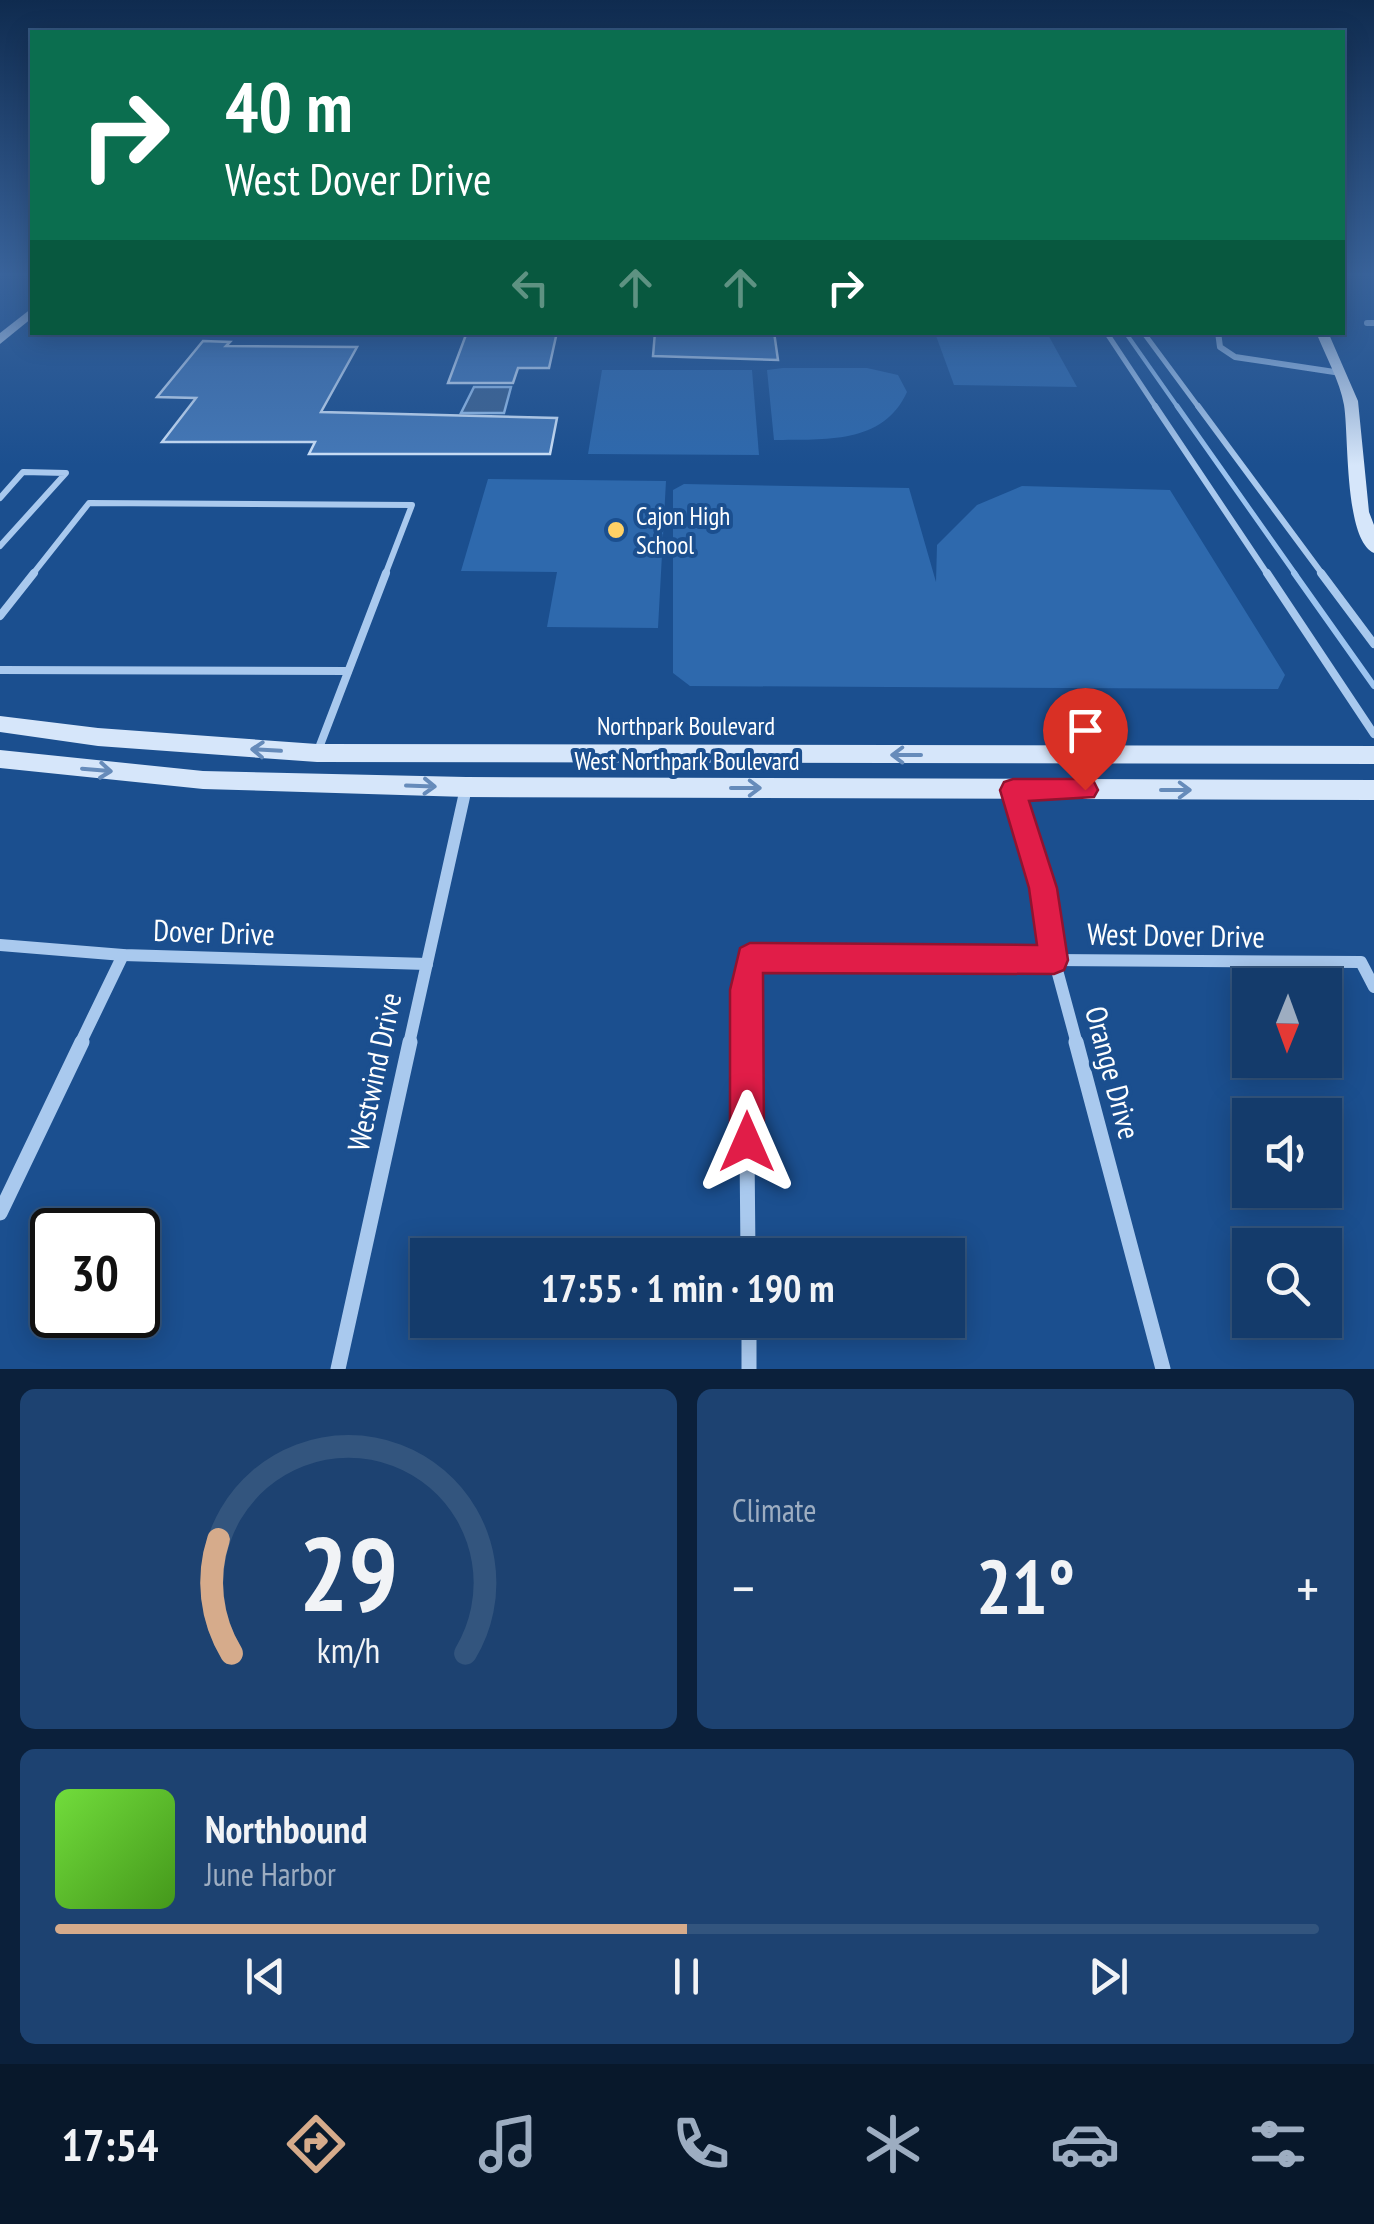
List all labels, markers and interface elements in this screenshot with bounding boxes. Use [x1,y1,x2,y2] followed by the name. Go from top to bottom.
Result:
[225,61,353,151] text: 40 m
[60,70,190,200] icon: right
[225,149,492,207] text: West Dover Drive
[503,260,558,315] icon: left
[608,260,663,315] icon: ahead
[713,260,768,315] icon: ahead
[818,260,873,315] icon: right
[636,500,730,561] place label: Cajon High School
[605,519,627,541] marker: Cajon High School
[1043,688,1128,791] pin
[1058,703,1113,758] icon: arrive
[597,710,775,742] street label: Northpark Boulevard
[250,740,282,759] one-way arrow
[574,745,800,777] street label: West Northpark Boulevard
[890,746,922,764] one-way arrow
[80,761,112,780] one-way arrow
[405,776,437,795] one-way arrow
[730,779,762,798] one-way arrow
[1160,780,1192,800] one-way arrow
[153,910,275,953] street label: Dover Drive
[1087,913,1265,956] street label: West Dover Drive
[1232,968,1342,1078] north arrow
[1232,968,1342,1338] map controls
[338,989,409,1155] street label: Westwind Drive
[1077,1002,1150,1143] street label: Orange Drive
[695,1090,799,1194] position arrow
[1232,1098,1342,1208] button: sound
[30,1208,160,1338] speed limit sign: 30
[1232,1228,1342,1338] button: search
[541,1263,834,1312] text: 17:55 · 1 min · 190 m
[732,1489,816,1531] text: Climate
[299,1505,398,1640] text: 29
[976,1538,1075,1635] text: 21°
[732,1552,755,1623] text: −
[1296,1552,1319,1623] text: +
[317,1627,380,1673] text: km/h
[205,1804,367,1853] text: Northbound
[205,1853,336,1895] text: June Harbor
[238,1949,293,2004] icon: previous
[659,1949,714,2004] icon: pause
[1081,1949,1136,2004] icon: next
[281,2109,351,2179] icon: directions
[473,2109,543,2179] icon: music
[666,2109,736,2179] icon: phone
[858,2109,928,2179] icon: climate
[1050,2109,1120,2179] icon: car
[1243,2109,1313,2179] icon: filters
[61,2115,159,2173] text: 17:54

